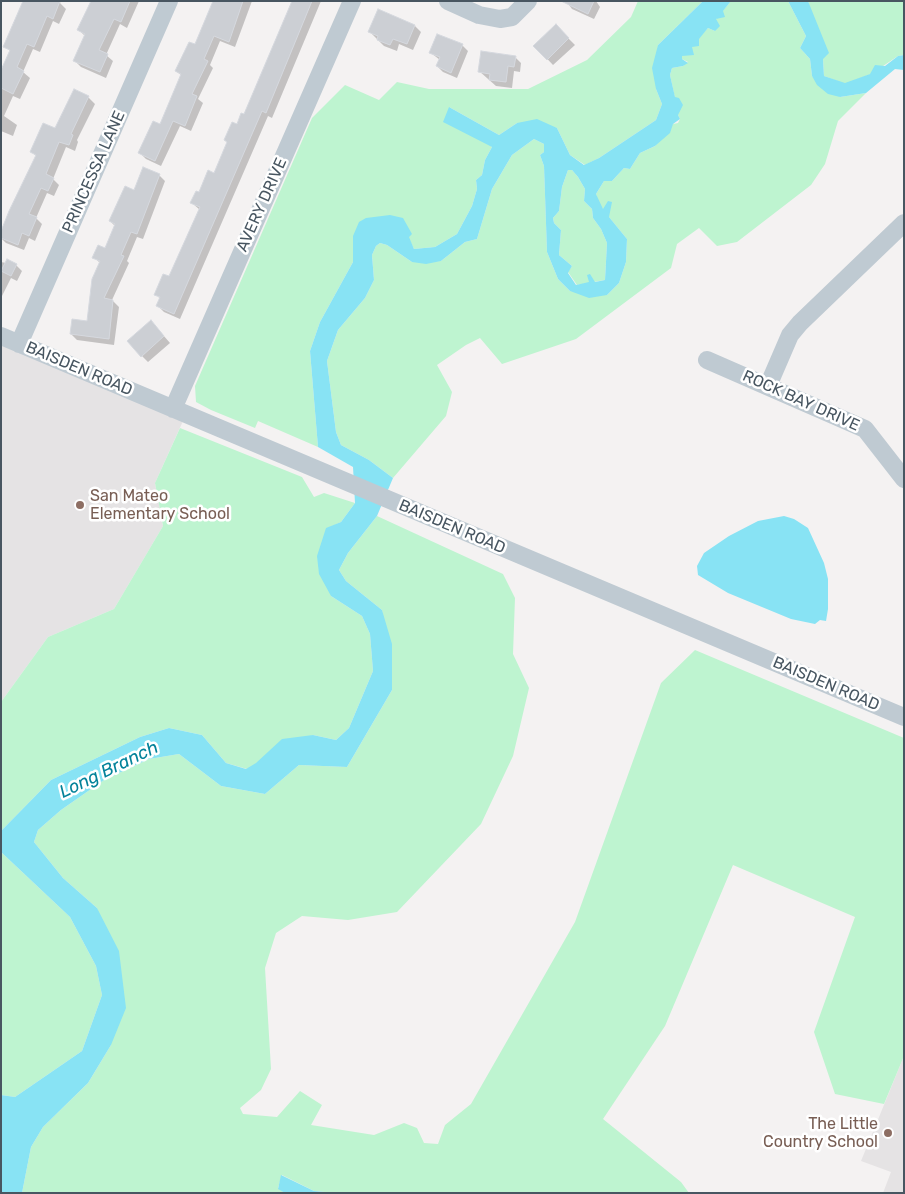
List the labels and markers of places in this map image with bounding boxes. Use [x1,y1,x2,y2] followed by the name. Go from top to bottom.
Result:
[90,486,230,524] place label: San Mateo Elementary School
[74,499,86,511] marker: San Mateo Elementary School
[763,1114,878,1152] place label: The Little Country School
[882,1127,894,1139] marker: The Little Country School

